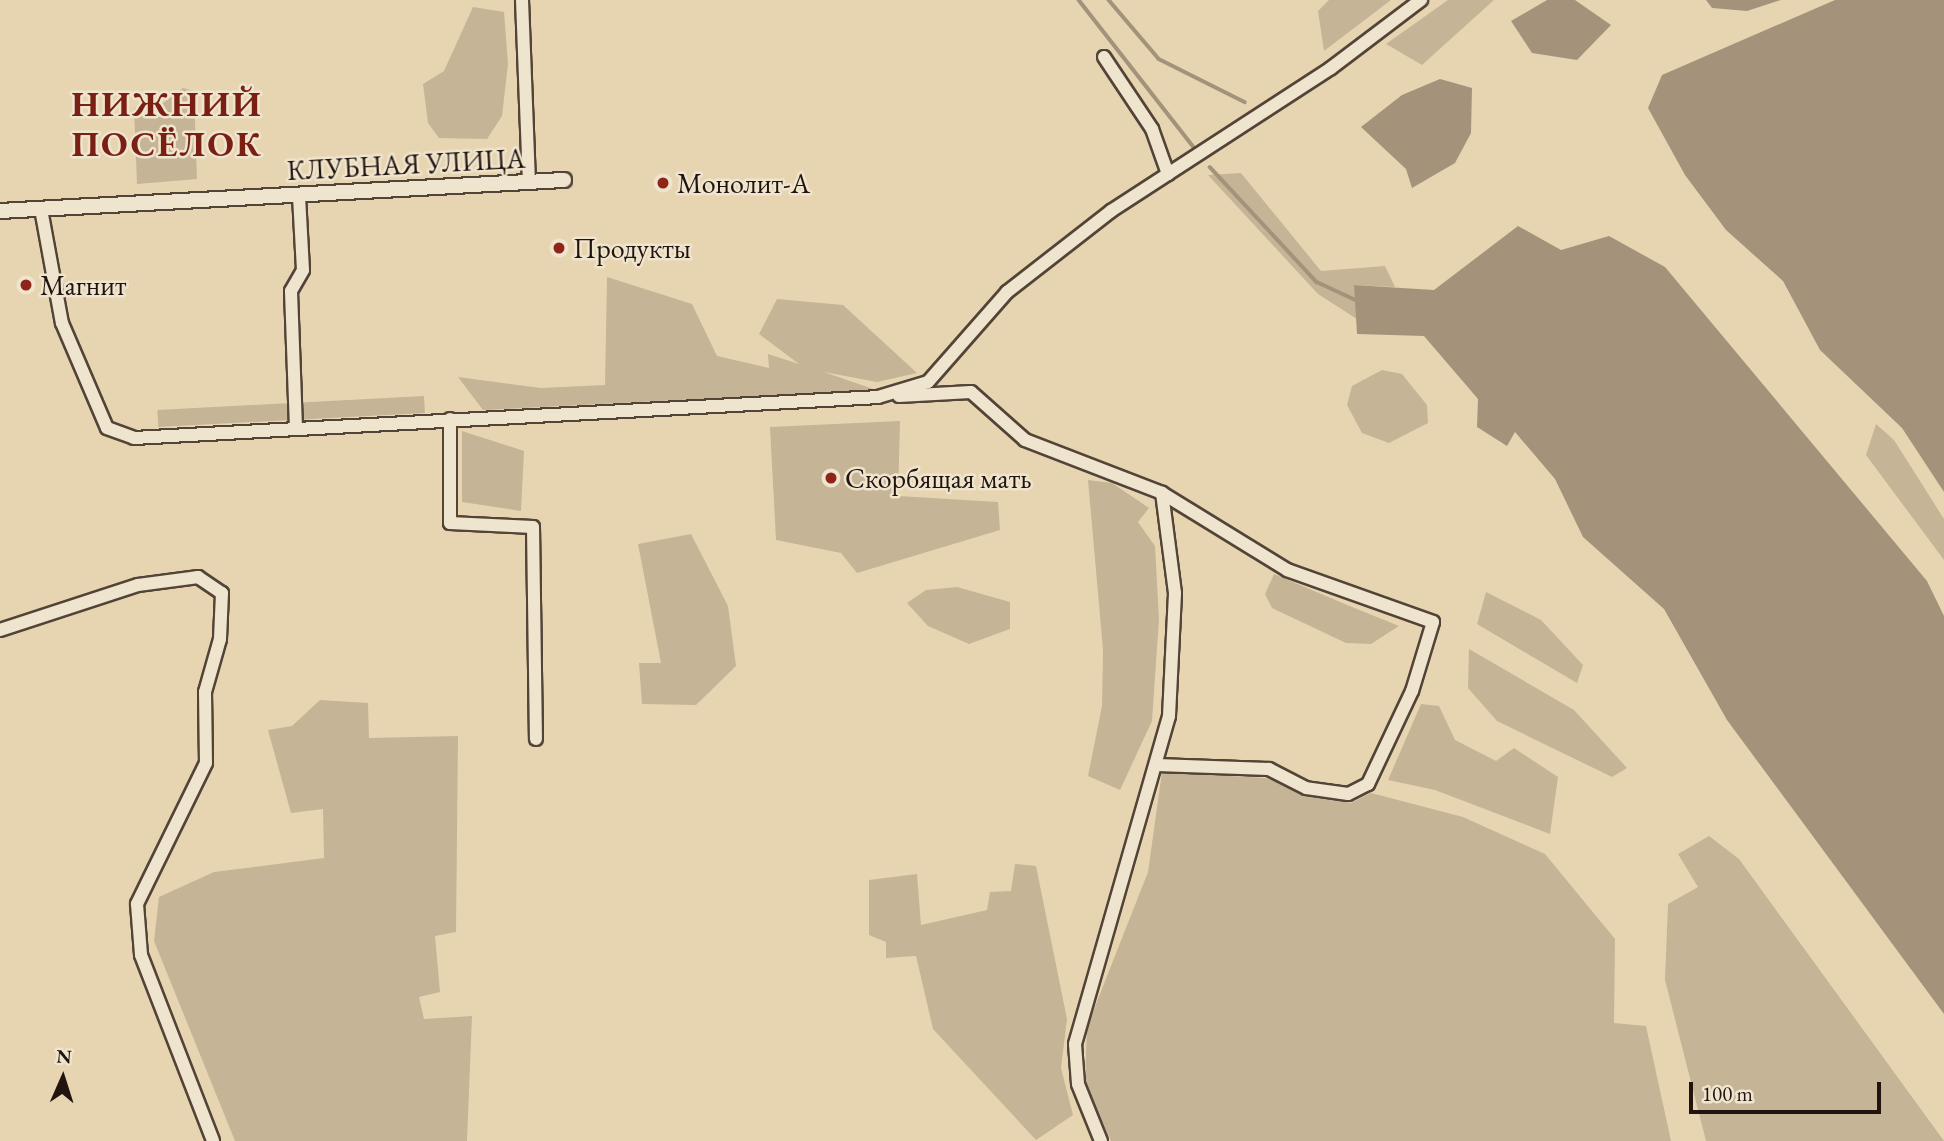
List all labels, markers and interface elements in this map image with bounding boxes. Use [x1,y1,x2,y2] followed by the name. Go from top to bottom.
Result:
[72,83,262,165] district label: НИЖНИЙ ПОСЁЛОК
[286,141,526,187] street label: КЛУБНАЯ УЛИЦА
[677,166,810,200] place label: Монолит-А
[655,175,671,191] marker: Монолит-А
[573,231,691,265] place label: Продукты
[551,240,567,256] marker: Продукты
[40,268,127,302] place label: Магнит
[18,277,34,293] marker: Магнит
[845,461,1032,495] place label: Скорбящая мать
[823,470,839,486] marker: Скорбящая мать
[28,1043,98,1113] north arrow
[56,1044,72,1069] text: N
[1692,1068,1884,1112] scale bar
[1702,1080,1753,1107] text: 100 m

